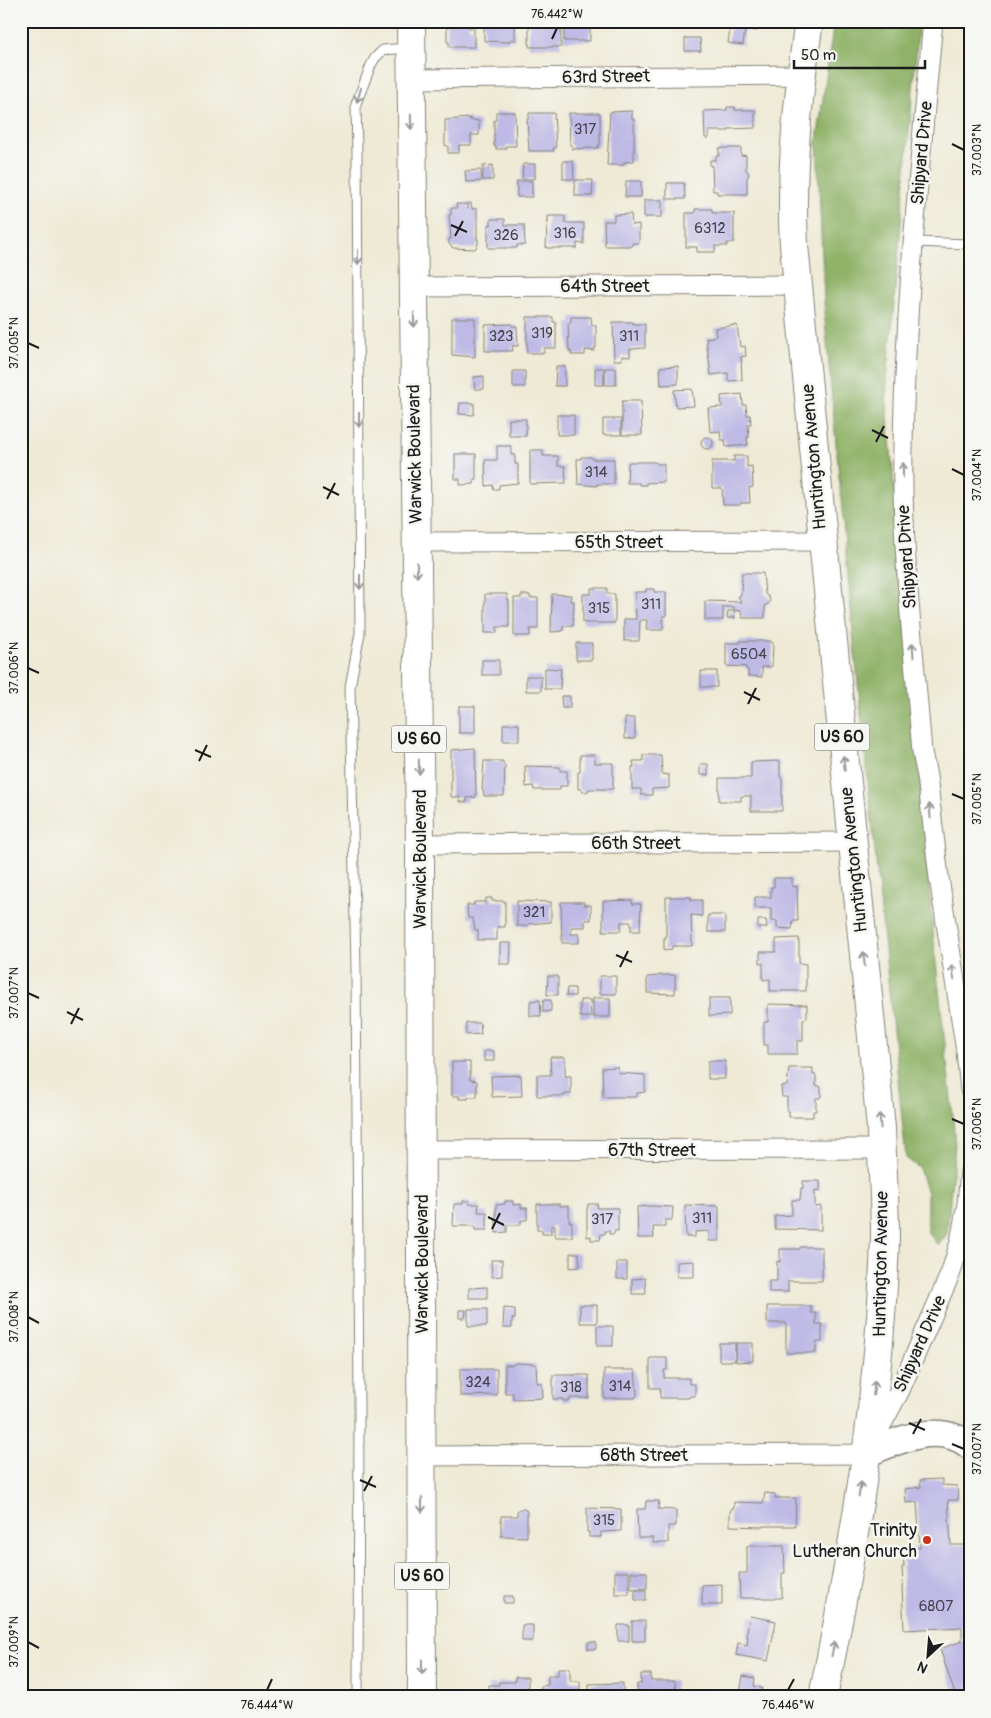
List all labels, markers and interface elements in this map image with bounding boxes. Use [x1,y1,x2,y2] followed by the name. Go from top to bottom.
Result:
[531,7,583,22] text: 76.442°W
[794,38,925,70] scale bar
[801,46,836,65] text: 50 m
[562,65,651,89] street label: 63rd Street
[354,87,364,103] one-way arrow
[906,100,938,206] street label: Shipyard Drive
[407,114,416,130] one-way arrow
[574,120,596,139] house number: 317
[970,124,985,176] text: 37.003°N
[694,219,726,238] house number: 6312
[554,224,576,243] house number: 316
[493,226,519,245] house number: 326
[353,249,363,265] one-way arrow
[560,275,650,298] street label: 64th Street
[409,312,419,328] one-way arrow
[7,317,22,369] text: 37.005°N
[531,324,553,343] house number: 319
[489,327,513,346] house number: 323
[619,327,639,346] house number: 311
[796,383,832,531] street label: Huntington Avenue
[402,384,428,524] street label: Warwick Boulevard
[354,412,364,428] one-way arrow
[970,449,985,501] text: 37.004°N
[585,463,608,482] house number: 314
[898,463,908,479] one-way arrow
[892,504,922,610] street label: Shipyard Drive
[575,531,664,554] street label: 65th Street
[412,562,422,578] one-way arrow
[355,574,365,590] one-way arrow
[641,595,661,614] house number: 311
[588,599,610,618] house number: 315
[7,642,22,694] text: 37.006°N
[909,642,918,658] one-way arrow
[731,645,767,664] house number: 6504
[814,724,870,750] road number: US 60
[392,726,446,752] road number: US 60
[840,755,849,771] one-way arrow
[414,759,424,775] one-way arrow
[970,773,985,825] text: 37.005°N
[835,786,873,934] street label: Huntington Avenue
[409,789,432,929] street label: Warwick Boulevard
[926,804,935,820] one-way arrow
[591,832,681,855] street label: 66th Street
[523,903,545,922] house number: 321
[859,951,869,967] one-way arrow
[947,965,957,981] one-way arrow
[7,967,22,1019] text: 37.007°N
[970,1098,985,1150] text: 37.006°N
[875,1113,885,1129] one-way arrow
[608,1139,697,1162] street label: 67th Street
[868,1191,894,1337] street label: Huntington Avenue
[411,1194,434,1334] street label: Warwick Boulevard
[692,1209,712,1228] house number: 311
[591,1210,613,1229] house number: 317
[7,1291,22,1343] text: 37.008°N
[888,1292,952,1396] street label: Shipyard Drive
[465,1373,491,1392] house number: 324
[609,1377,632,1396] house number: 314
[560,1378,582,1397] house number: 318
[869,1380,879,1396] one-way arrow
[970,1423,985,1475] text: 37.007°N
[600,1444,689,1467] street label: 68th Street
[856,1481,866,1497] one-way arrow
[417,1496,427,1513] one-way arrow
[593,1511,615,1530] house number: 315
[792,1519,917,1563] place label: Trinity Lutheran Church
[921,1534,933,1546] marker: Trinity Lutheran Church
[394,1562,450,1590] road number: US 60
[919,1597,953,1616] house number: 6807
[7,1616,22,1668] text: 37.009°N
[904,1630,954,1680] north arrow
[828,1641,838,1657] one-way arrow
[915,1658,931,1677] text: N
[417,1659,427,1675] one-way arrow
[241,1698,293,1713] text: 76.444°W
[762,1698,814,1713] text: 76.446°W

